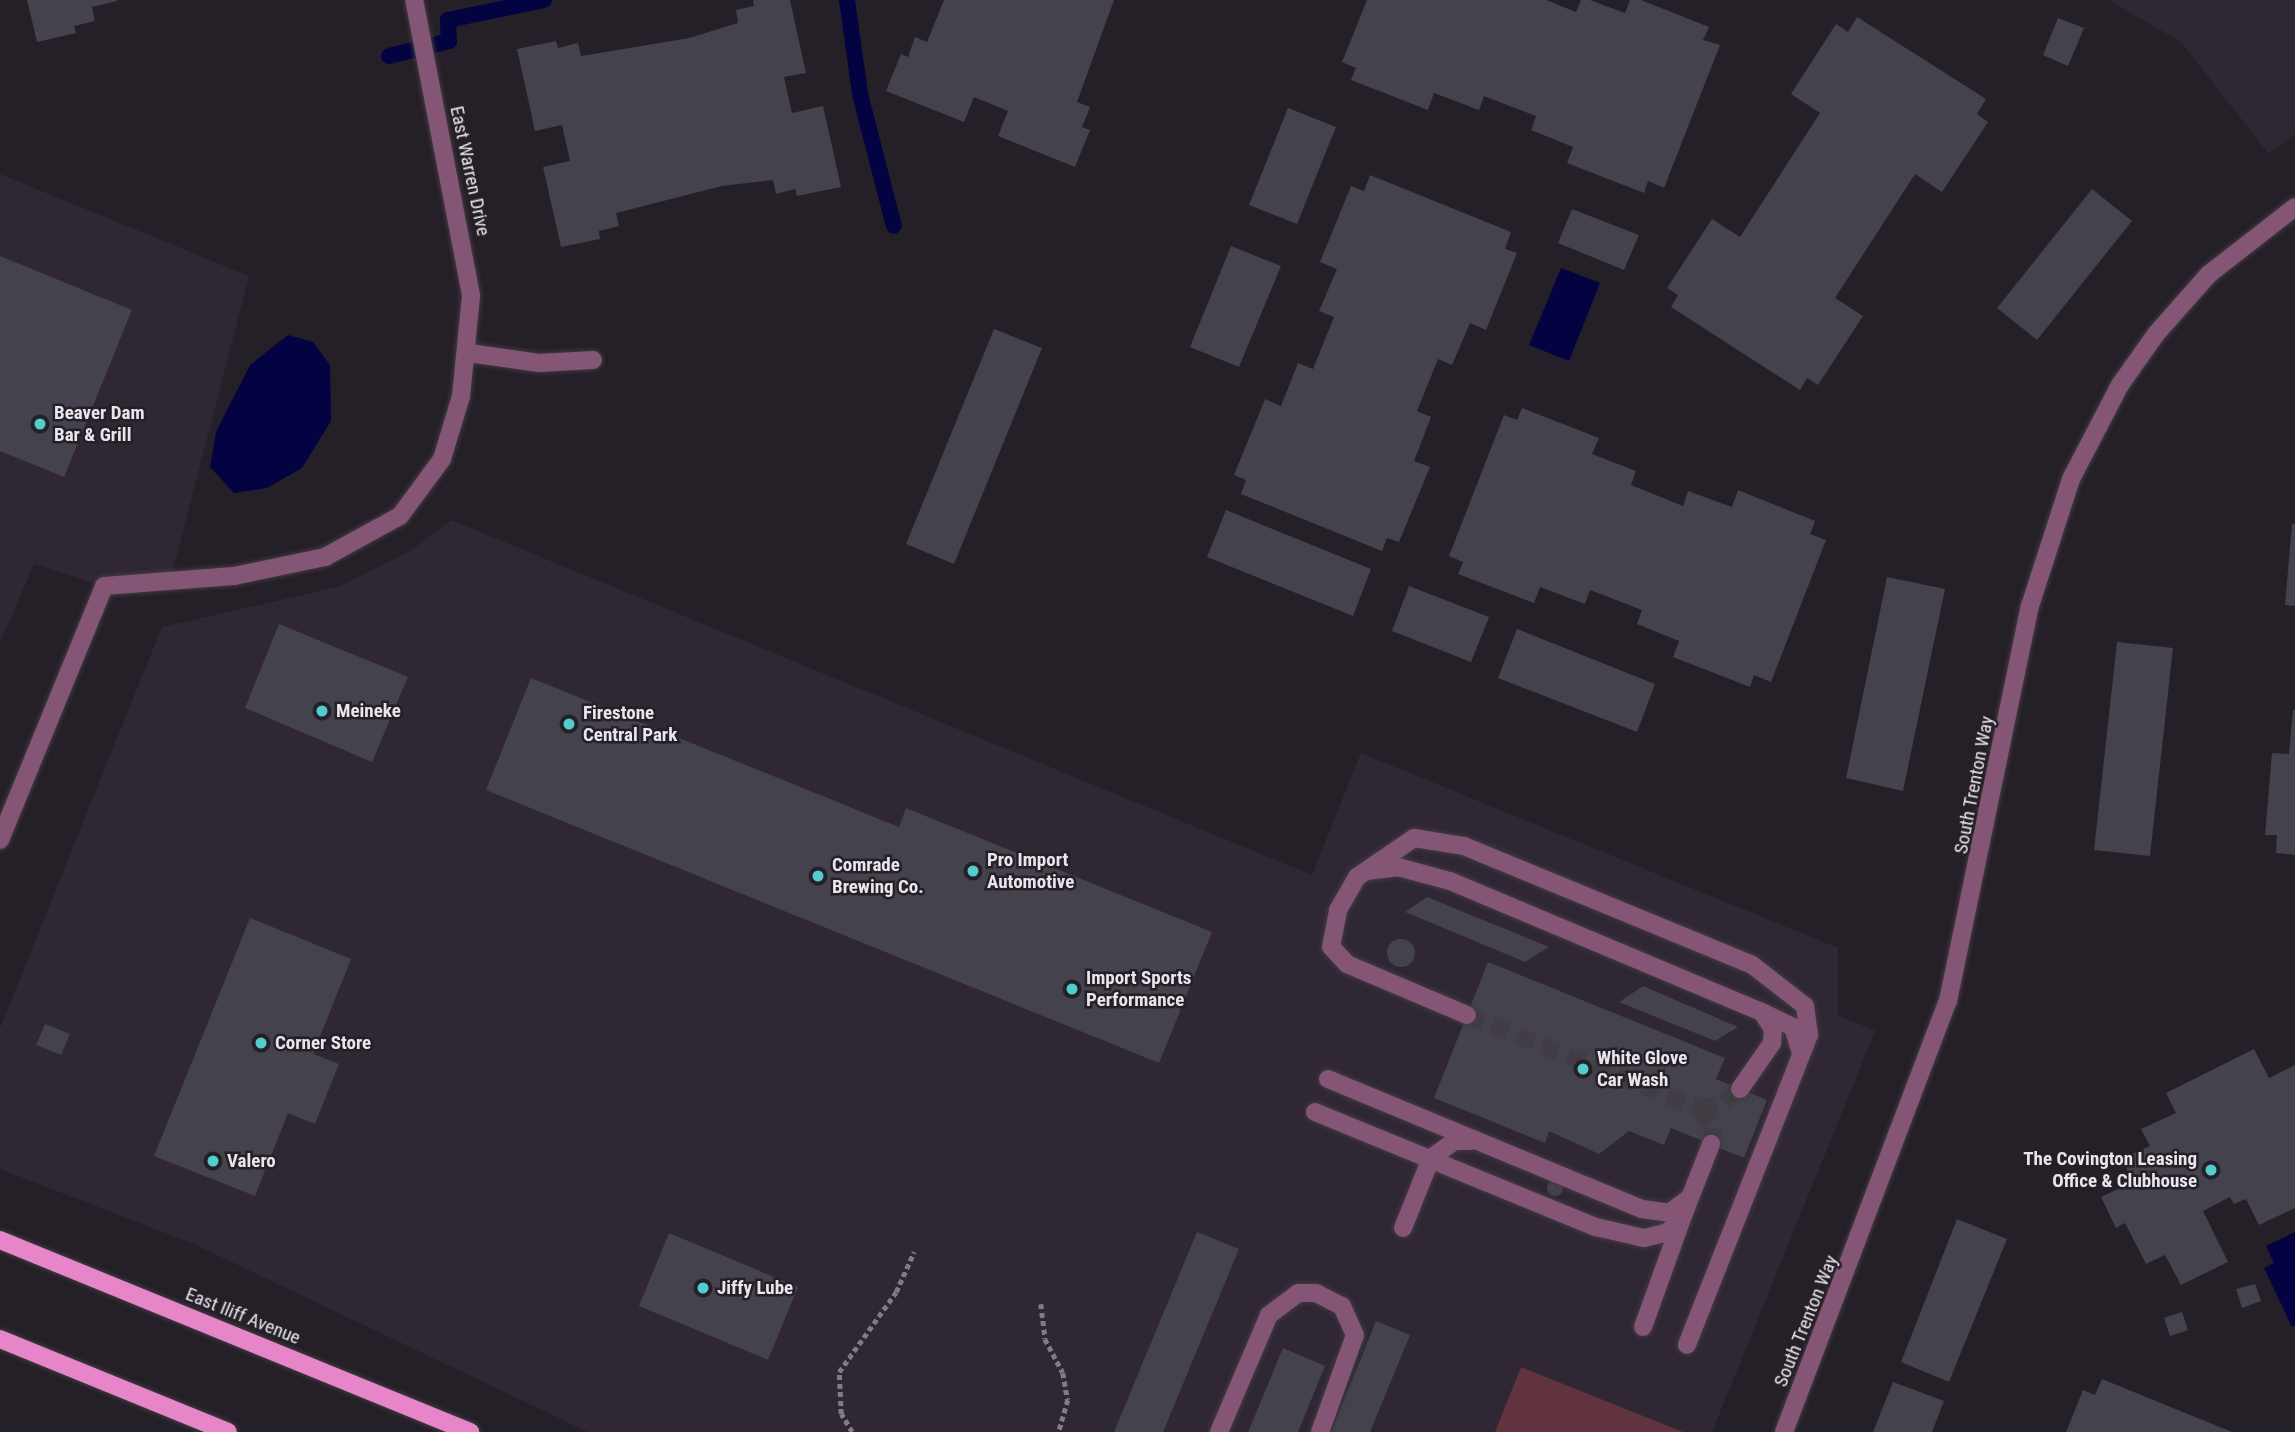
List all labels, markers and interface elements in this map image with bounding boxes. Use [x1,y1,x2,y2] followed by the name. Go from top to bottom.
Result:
[445,104,495,238] street label: East Warren Drive
[54,402,145,446] place label: Beaver Dam Bar & Grill
[32,416,48,432] marker: Beaver Dam Bar & Grill
[336,700,401,722] place label: Meineke
[583,702,677,746] place label: Firestone Central Park
[314,703,330,719] marker: Meineke
[1949,714,1999,856] street label: South Trenton Way
[561,716,577,732] marker: Firestone Central Park
[987,849,1074,893] place label: Pro Import Automotive
[832,854,924,898] place label: Comrade Brewing Co.
[965,863,981,879] marker: Pro Import Automotive
[810,868,826,884] marker: Comrade Brewing Co.
[1086,967,1191,1011] place label: Import Sports Performance
[1064,981,1080,997] marker: Import Sports Performance
[275,1032,371,1054] place label: Corner Store
[253,1035,269,1051] marker: Corner Store
[1597,1047,1687,1091] place label: White Glove Car Wash
[1575,1061,1591,1077] marker: White Glove Car Wash
[2023,1148,2197,1192] place label: The Covington Leasing Office & Clubhouse
[227,1150,276,1172] place label: Valero
[205,1153,221,1169] marker: Valero
[2203,1162,2219,1178] marker: The Covington Leasing Office & Clubhouse
[1769,1252,1843,1390] street label: South Trenton Way
[717,1277,793,1299] place label: Jiffy Lube
[695,1280,711,1296] marker: Jiffy Lube
[182,1283,304,1349] street label: East Iliff Avenue

